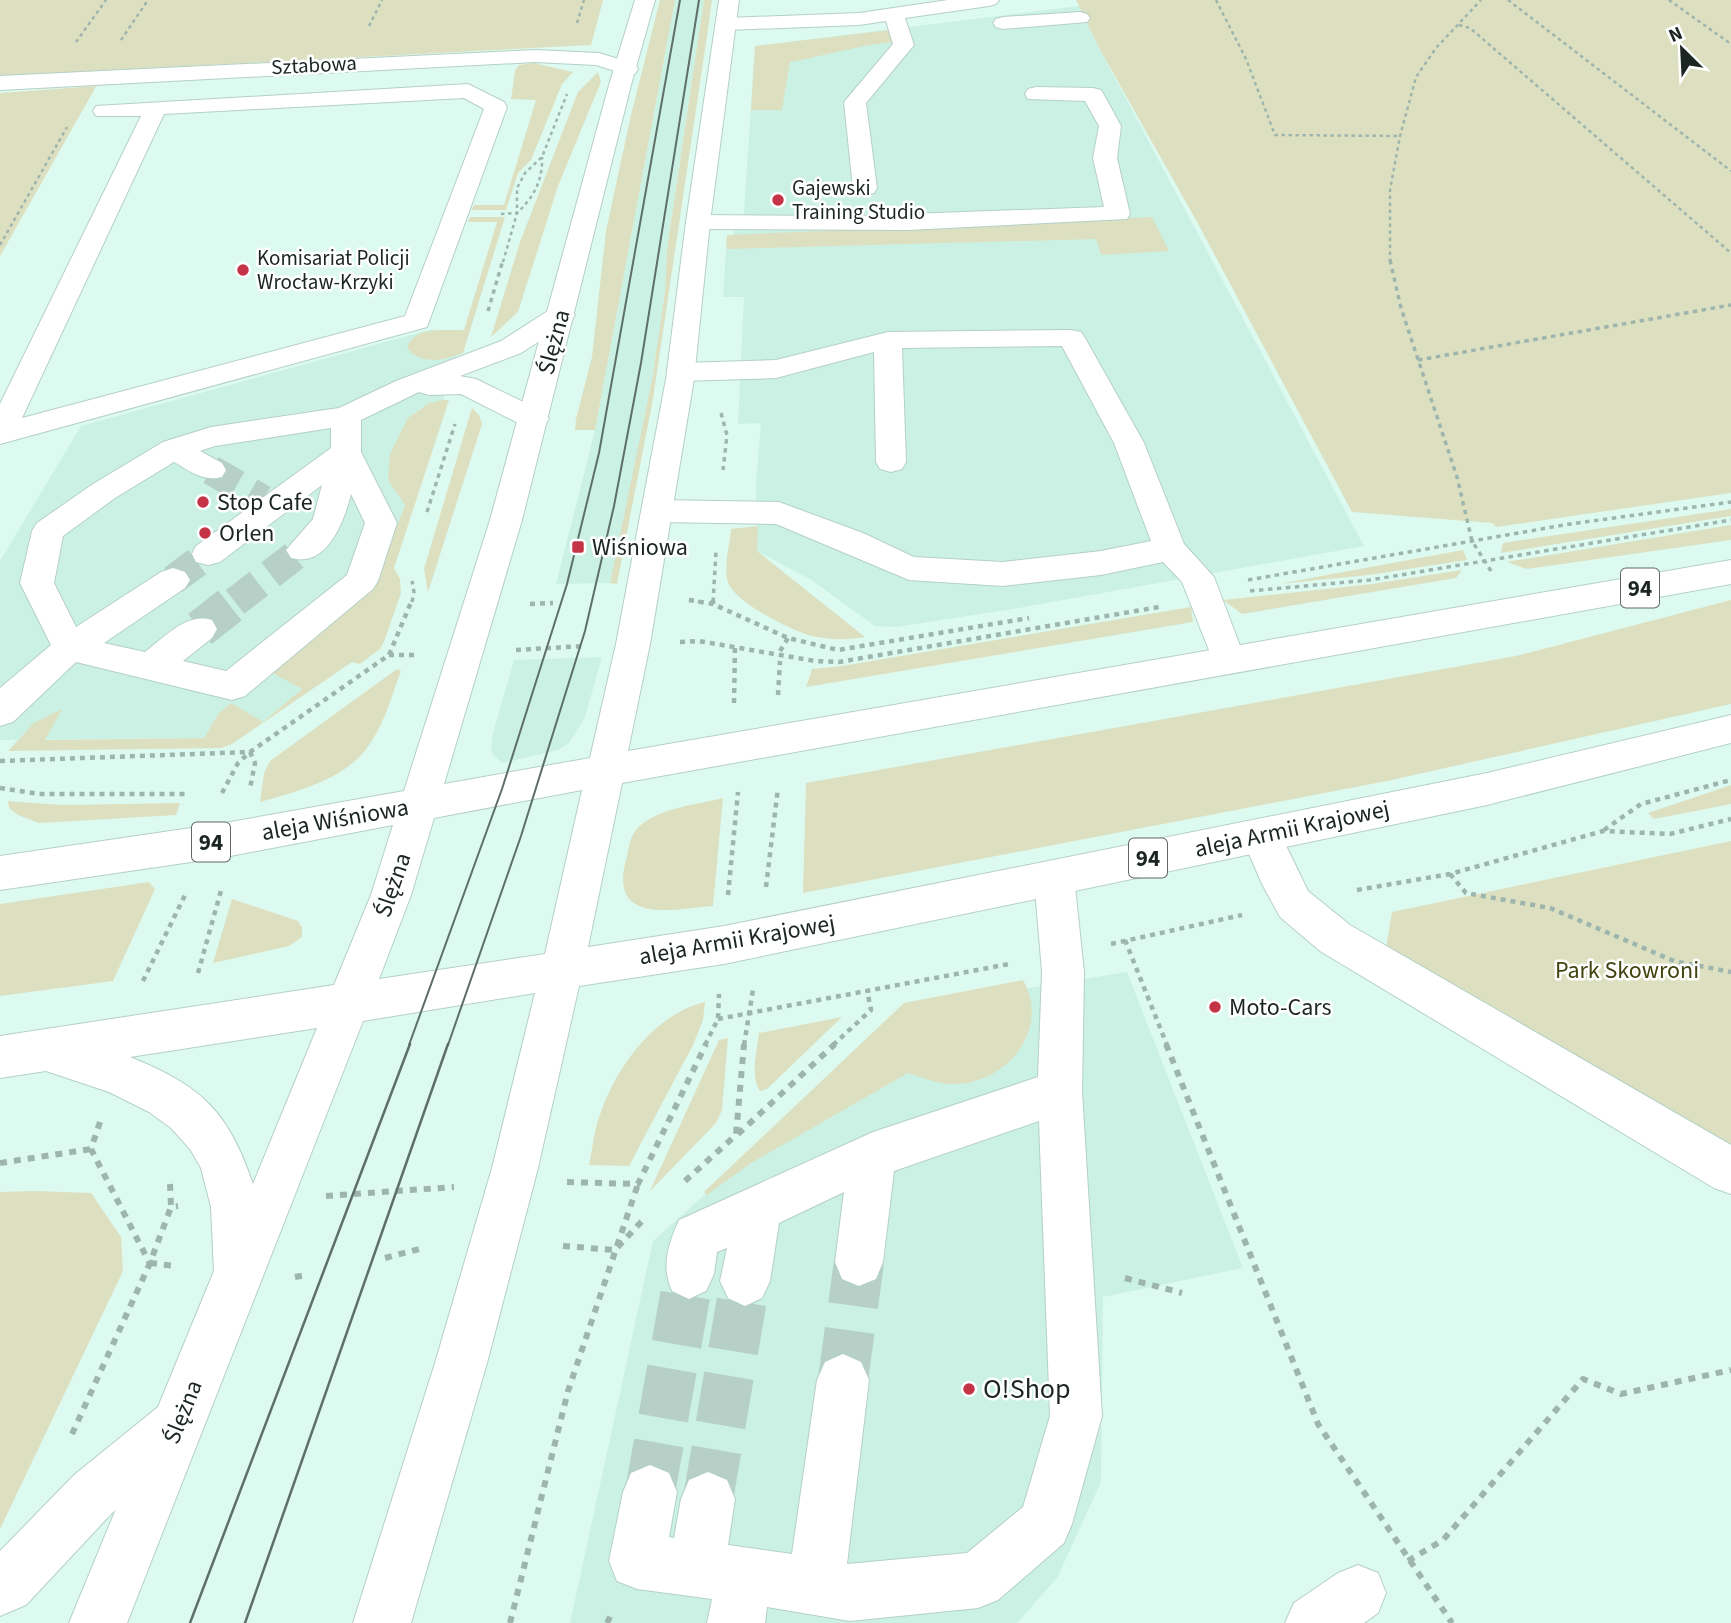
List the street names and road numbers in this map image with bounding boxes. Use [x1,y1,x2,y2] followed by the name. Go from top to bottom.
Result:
[270,48,358,82] street label: Sztabowa
[529,305,579,379] street label: Ślężna
[1621,568,1659,608] road number: 94
[259,790,411,850] street label: aleja Wiśniowa
[1191,791,1393,867] street label: aleja Armii Krajowej
[192,822,230,862] road number: 94
[1129,838,1167,878] road number: 94
[366,848,420,922] street label: Ślężna
[636,906,838,974] street label: aleja Armii Krajowej
[154,1375,212,1449] street label: Ślężna

